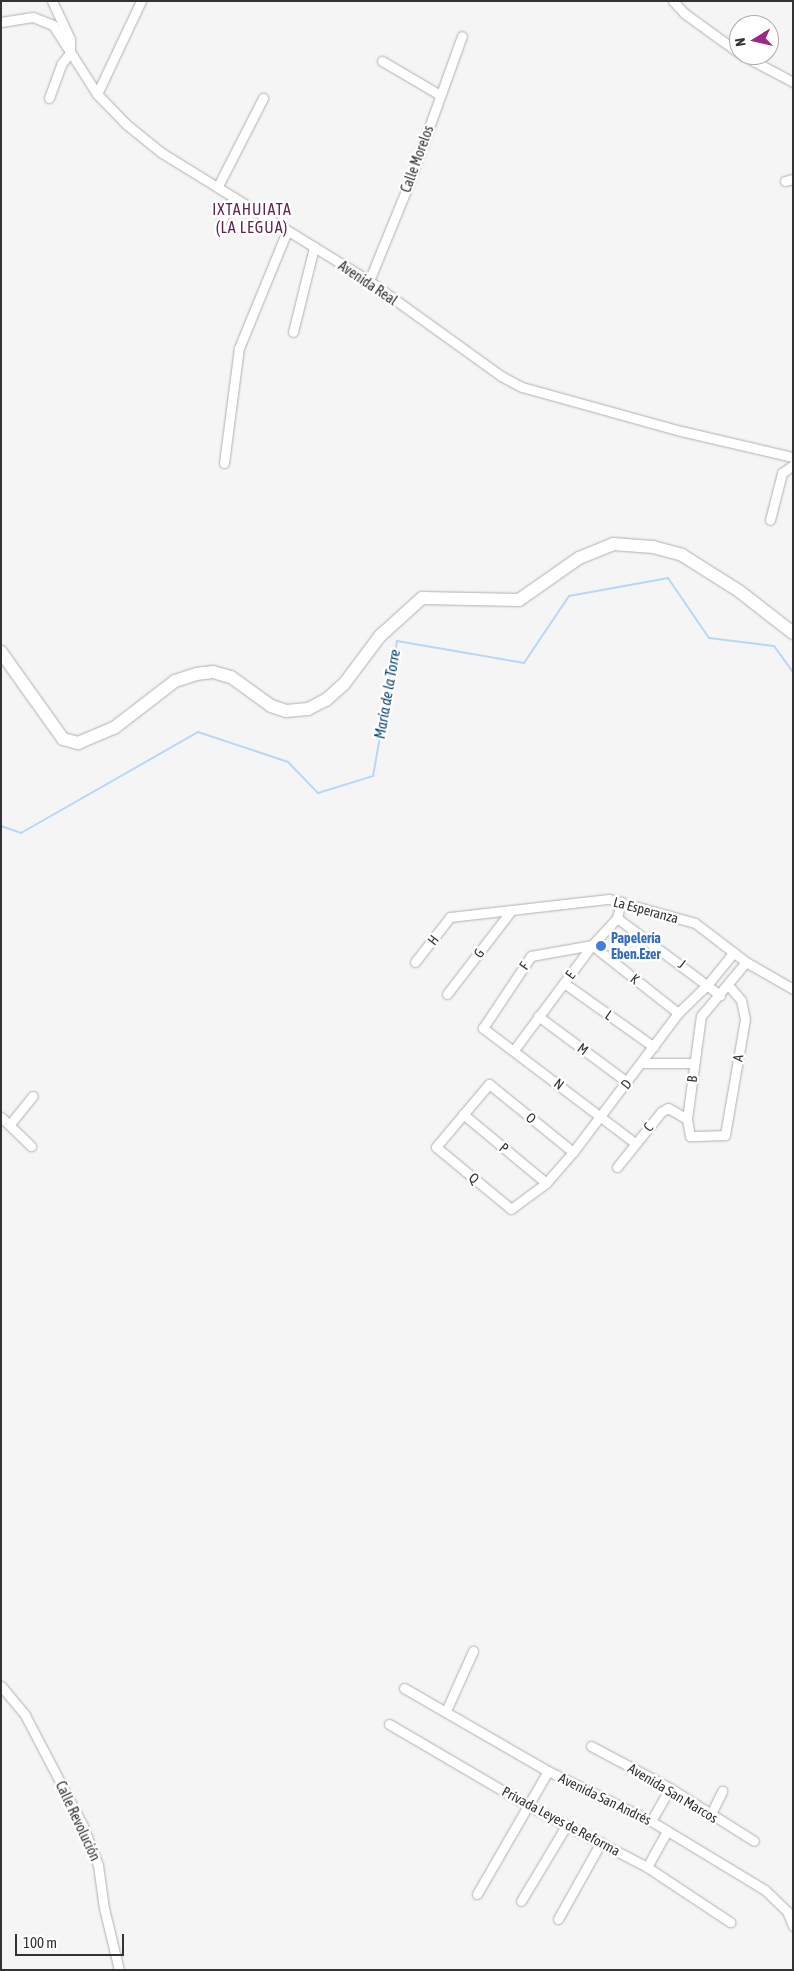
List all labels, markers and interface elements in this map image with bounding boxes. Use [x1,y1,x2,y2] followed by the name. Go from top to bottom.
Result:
[729,15,779,65] north arrow
[732,37,749,48] text: N
[397,123,437,195] street label: Calle Morelos
[211,199,293,237] district label: IXTAHUIATA (LA LEGUA)
[335,257,401,309] street label: Avenida Real
[370,648,404,740] water label: María de la Torre
[612,893,680,927] street label: La Esperanza
[611,930,661,962] place label: Papelería Eben.Ezer
[424,932,442,948] street label: H
[595,940,607,952] marker: Papelería Eben.Ezer
[470,945,488,961] street label: G
[675,956,689,972] street label: J
[515,959,533,973] street label: F
[561,968,579,982] street label: E
[627,970,643,988] street label: K
[602,1007,616,1023] street label: L
[574,1039,592,1059] street label: M
[729,1053,747,1063] street label: A
[551,1075,567,1093] street label: N
[683,1075,701,1083] street label: B
[617,1076,635,1092] street label: D
[523,1109,539,1127] street label: O
[640,1119,656,1135] street label: C
[496,1139,512,1157] street label: P
[465,1169,483,1187] street label: Q
[625,1760,721,1826] street label: Avenida San Marcos
[556,1769,654,1829] street label: Avenida San Andrés
[52,1778,104,1864] street label: Calle Revolución
[499,1783,623,1859] street label: Privada Leyes de Reforma
[18,1924,126,1956] scale bar
[23,1934,57,1951] text: 100 m

